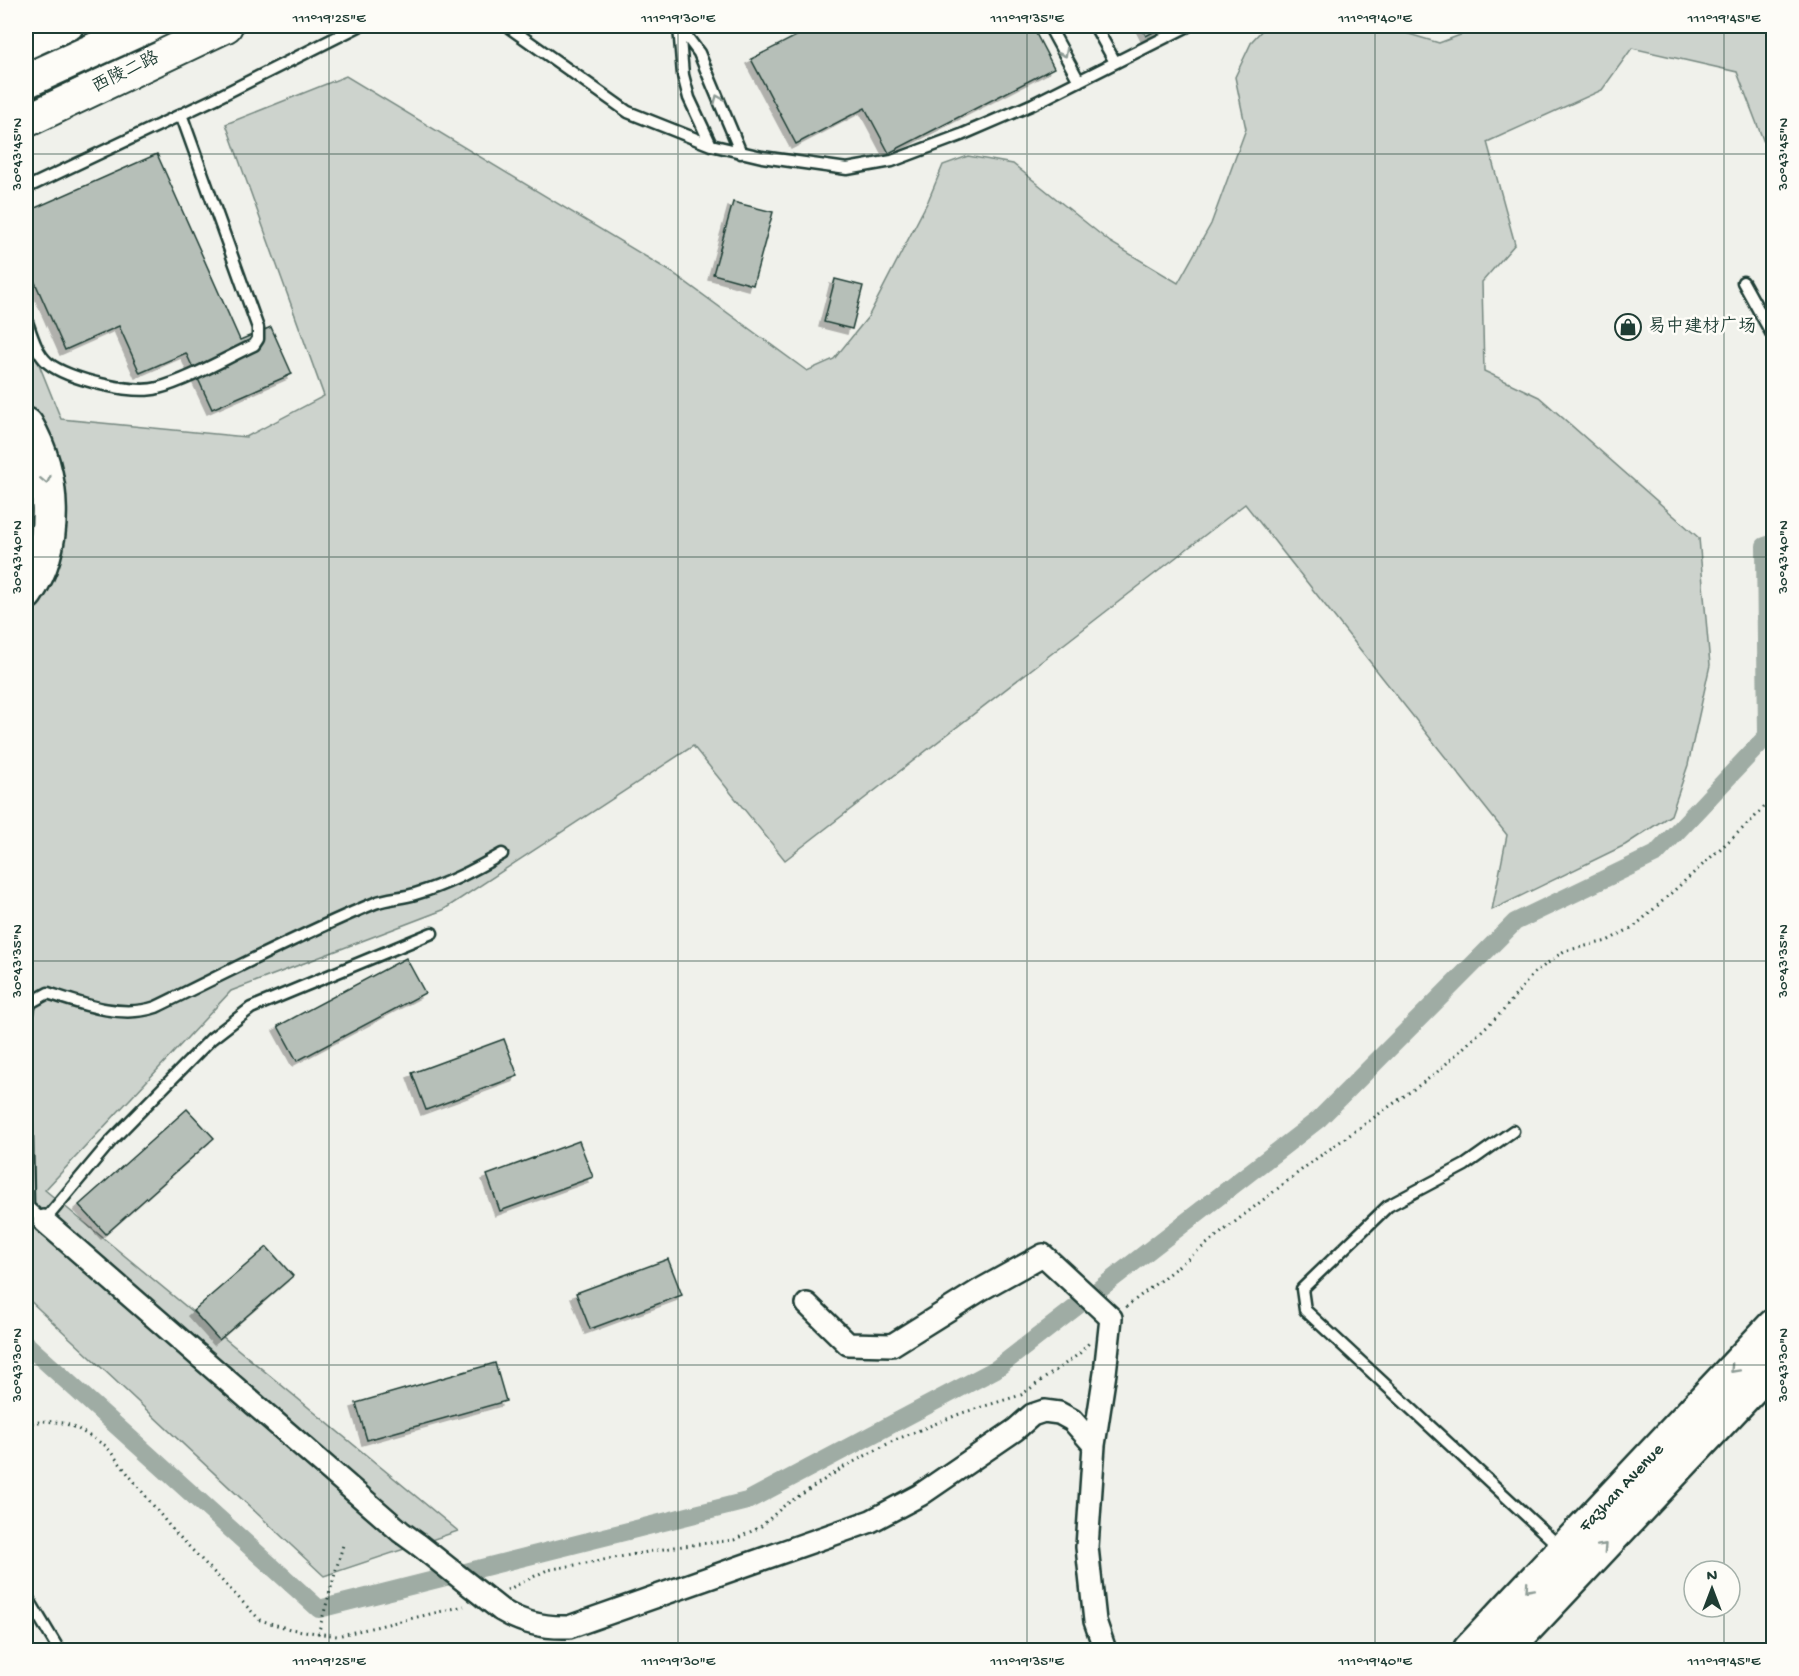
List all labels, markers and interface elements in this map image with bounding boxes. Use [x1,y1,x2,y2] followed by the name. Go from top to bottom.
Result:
[291,10,366,28] text: 111°19'25"E
[640,10,716,28] text: 111°19'30"E
[989,10,1064,28] text: 111°19'35"E
[1337,10,1412,28] text: 111°19'40"E
[1687,10,1761,28] text: 111°19'45"E
[89,47,163,98] street label: 西陵二路
[1057,47,1068,57] one-way arrow
[714,94,726,105] one-way arrow
[9,117,27,191] text: 30°43'45"N
[1775,117,1793,191] text: 30°43'45"N
[1613,312,1643,342] shop icon: 易中建材广场
[1648,316,1756,338] place label: 易中建材广场
[39,474,52,484] one-way arrow
[9,520,27,595] text: 30°43'40"N
[1775,520,1793,595] text: 30°43'40"N
[9,924,27,999] text: 30°43'35"N
[1775,924,1793,999] text: 30°43'35"N
[9,1328,27,1403] text: 30°43'30"N
[1775,1328,1793,1403] text: 30°43'30"N
[1730,1362,1741,1373] one-way arrow
[1575,1439,1669,1538] street label: Fazhan Avenue
[1595,1543,1606,1554] one-way arrow
[1682,1559,1742,1619] north arrow
[1707,1568,1718,1587] text: N
[1525,1581,1536,1592] one-way arrow
[291,1653,366,1671] text: 111°19'25"E
[640,1653,716,1671] text: 111°19'30"E
[989,1653,1064,1671] text: 111°19'35"E
[1337,1653,1412,1671] text: 111°19'40"E
[1687,1653,1761,1671] text: 111°19'45"E

